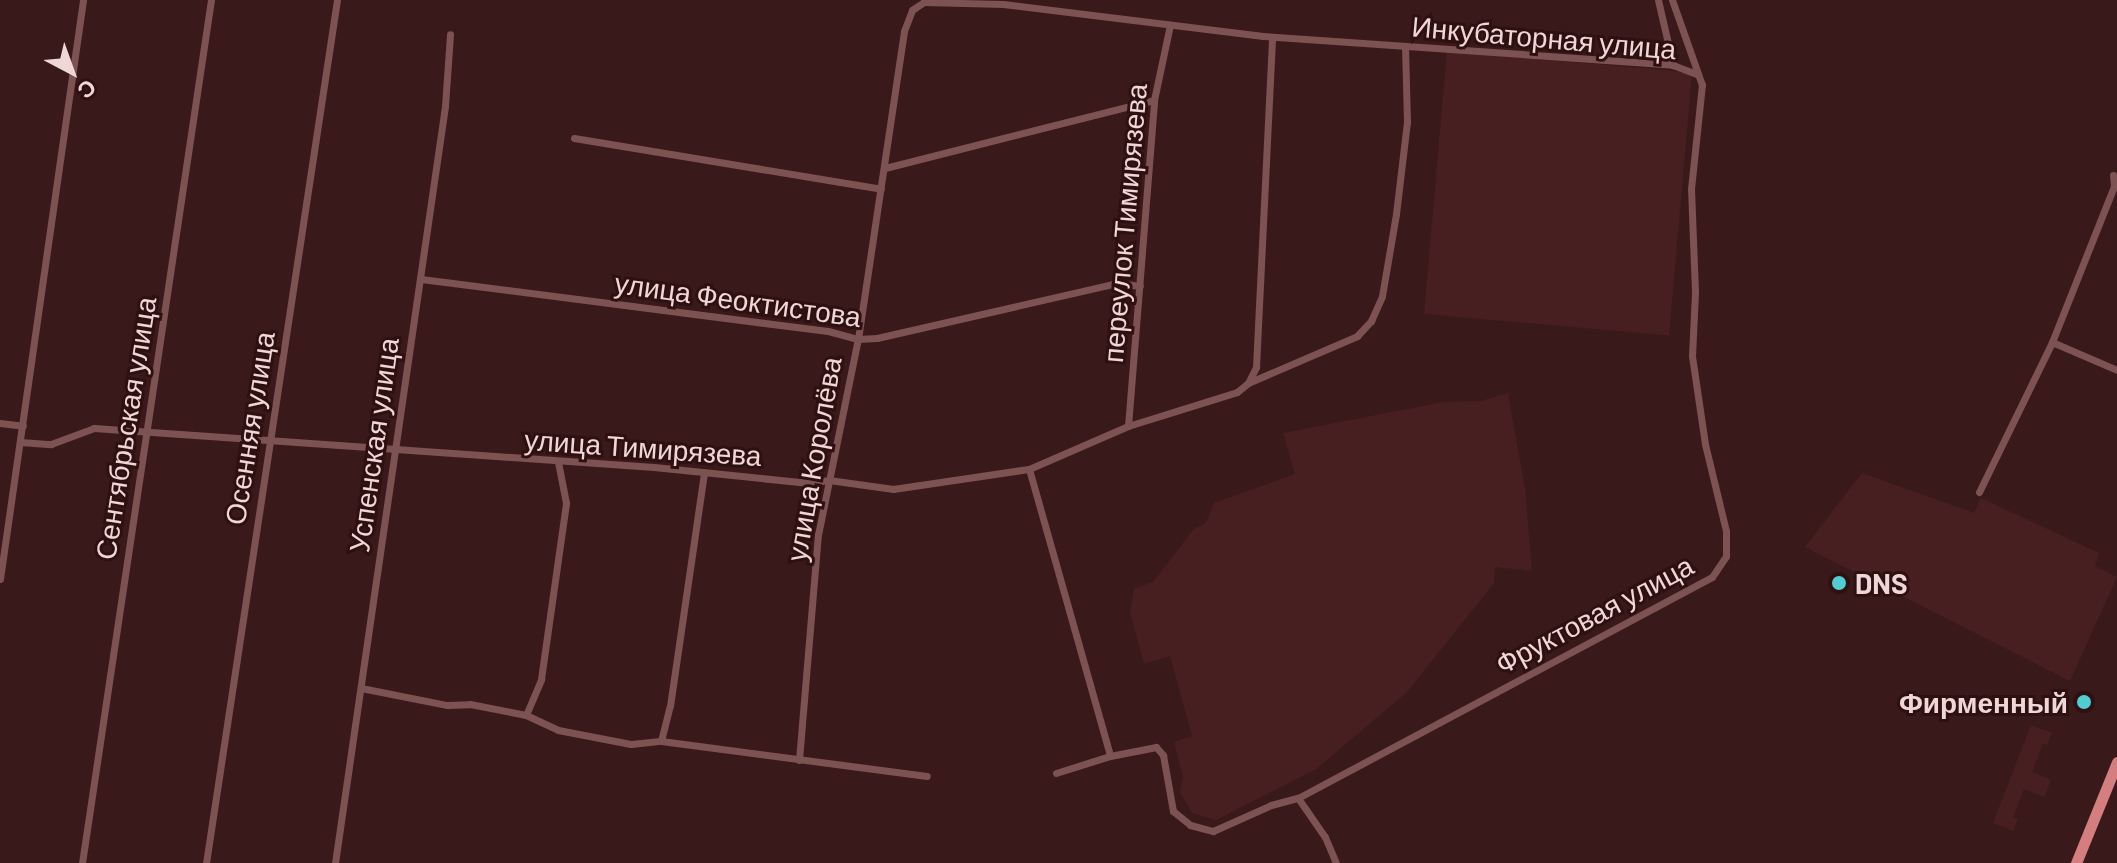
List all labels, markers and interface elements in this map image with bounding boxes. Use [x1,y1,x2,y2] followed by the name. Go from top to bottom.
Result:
[1410,9,1678,65] street label: Инкубаторная улица
[32,32,112,112] north arrow
[73,75,102,105] text: С
[1095,82,1153,364] street label: переулок Тимирязева
[613,265,863,333] street label: улица Феоктистова
[88,294,162,562] street label: Сентябрьская улица
[217,329,281,527] street label: Осенняя улица
[341,336,405,554] street label: Успенская улица
[778,354,848,564] street label: улица Королёва
[523,422,763,472] street label: улица Тимирязева
[1489,548,1699,680] street label: Фруктовая улица
[1855,566,1908,600] place label: DNS
[1830,574,1848,592] marker: DNS
[1899,685,2068,719] place label: Фирменный
[2075,693,2093,711] marker: Фирменный

